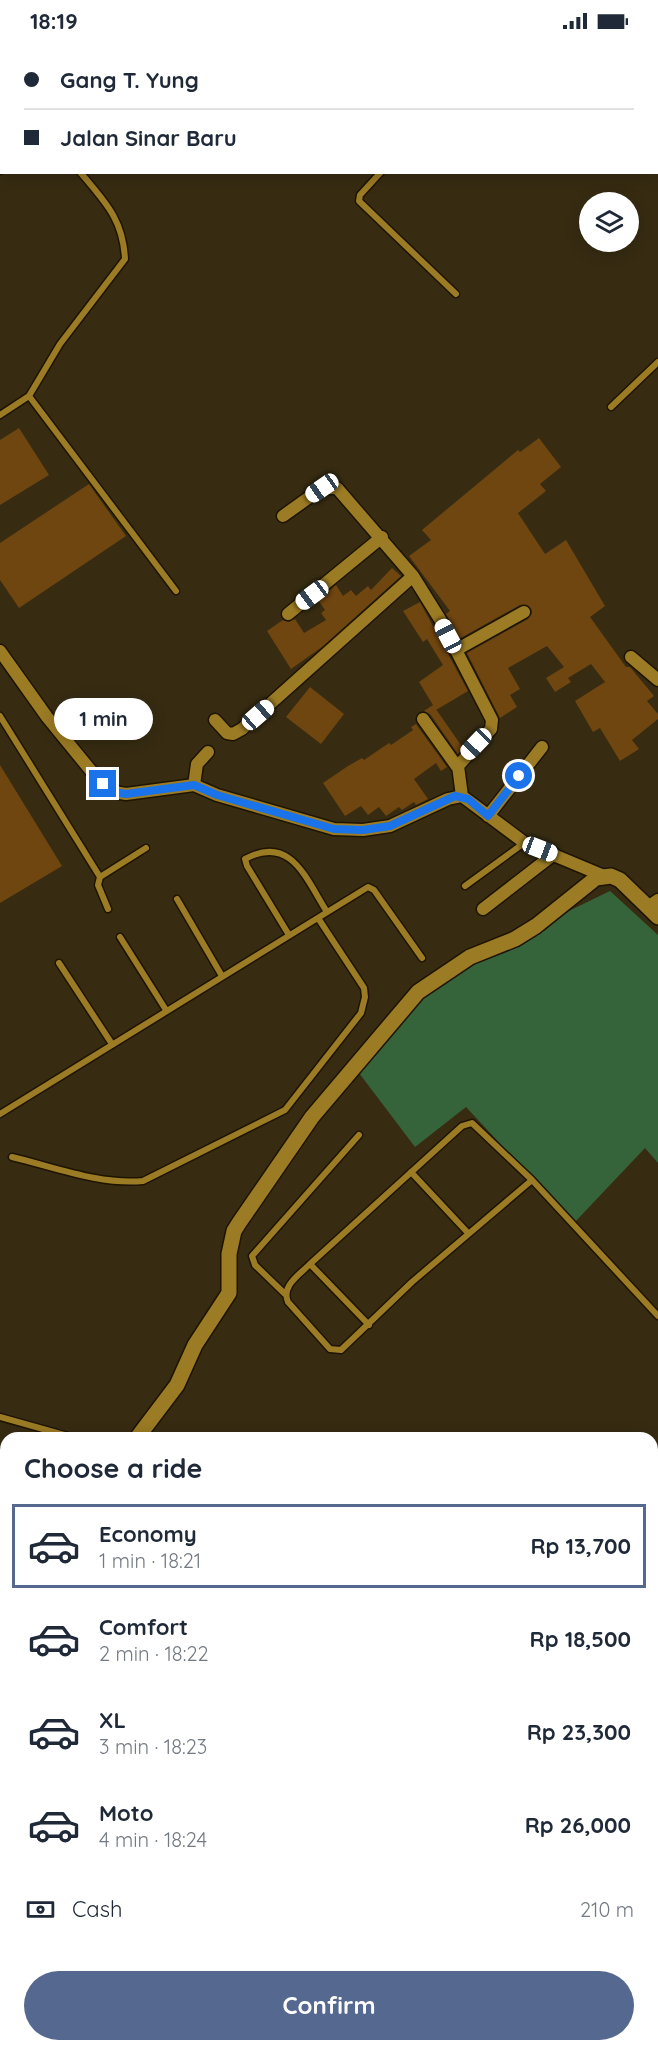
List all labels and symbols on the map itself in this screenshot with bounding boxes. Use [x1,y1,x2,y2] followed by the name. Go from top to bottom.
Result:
[302,470,342,506] car
[292,577,332,613] car
[432,616,464,656] car
[239,696,277,734] car
[54,697,152,739] callout: 1 min
[457,725,495,763] car
[505,762,532,789] route start
[89,770,116,797] route end
[520,834,560,864] car

